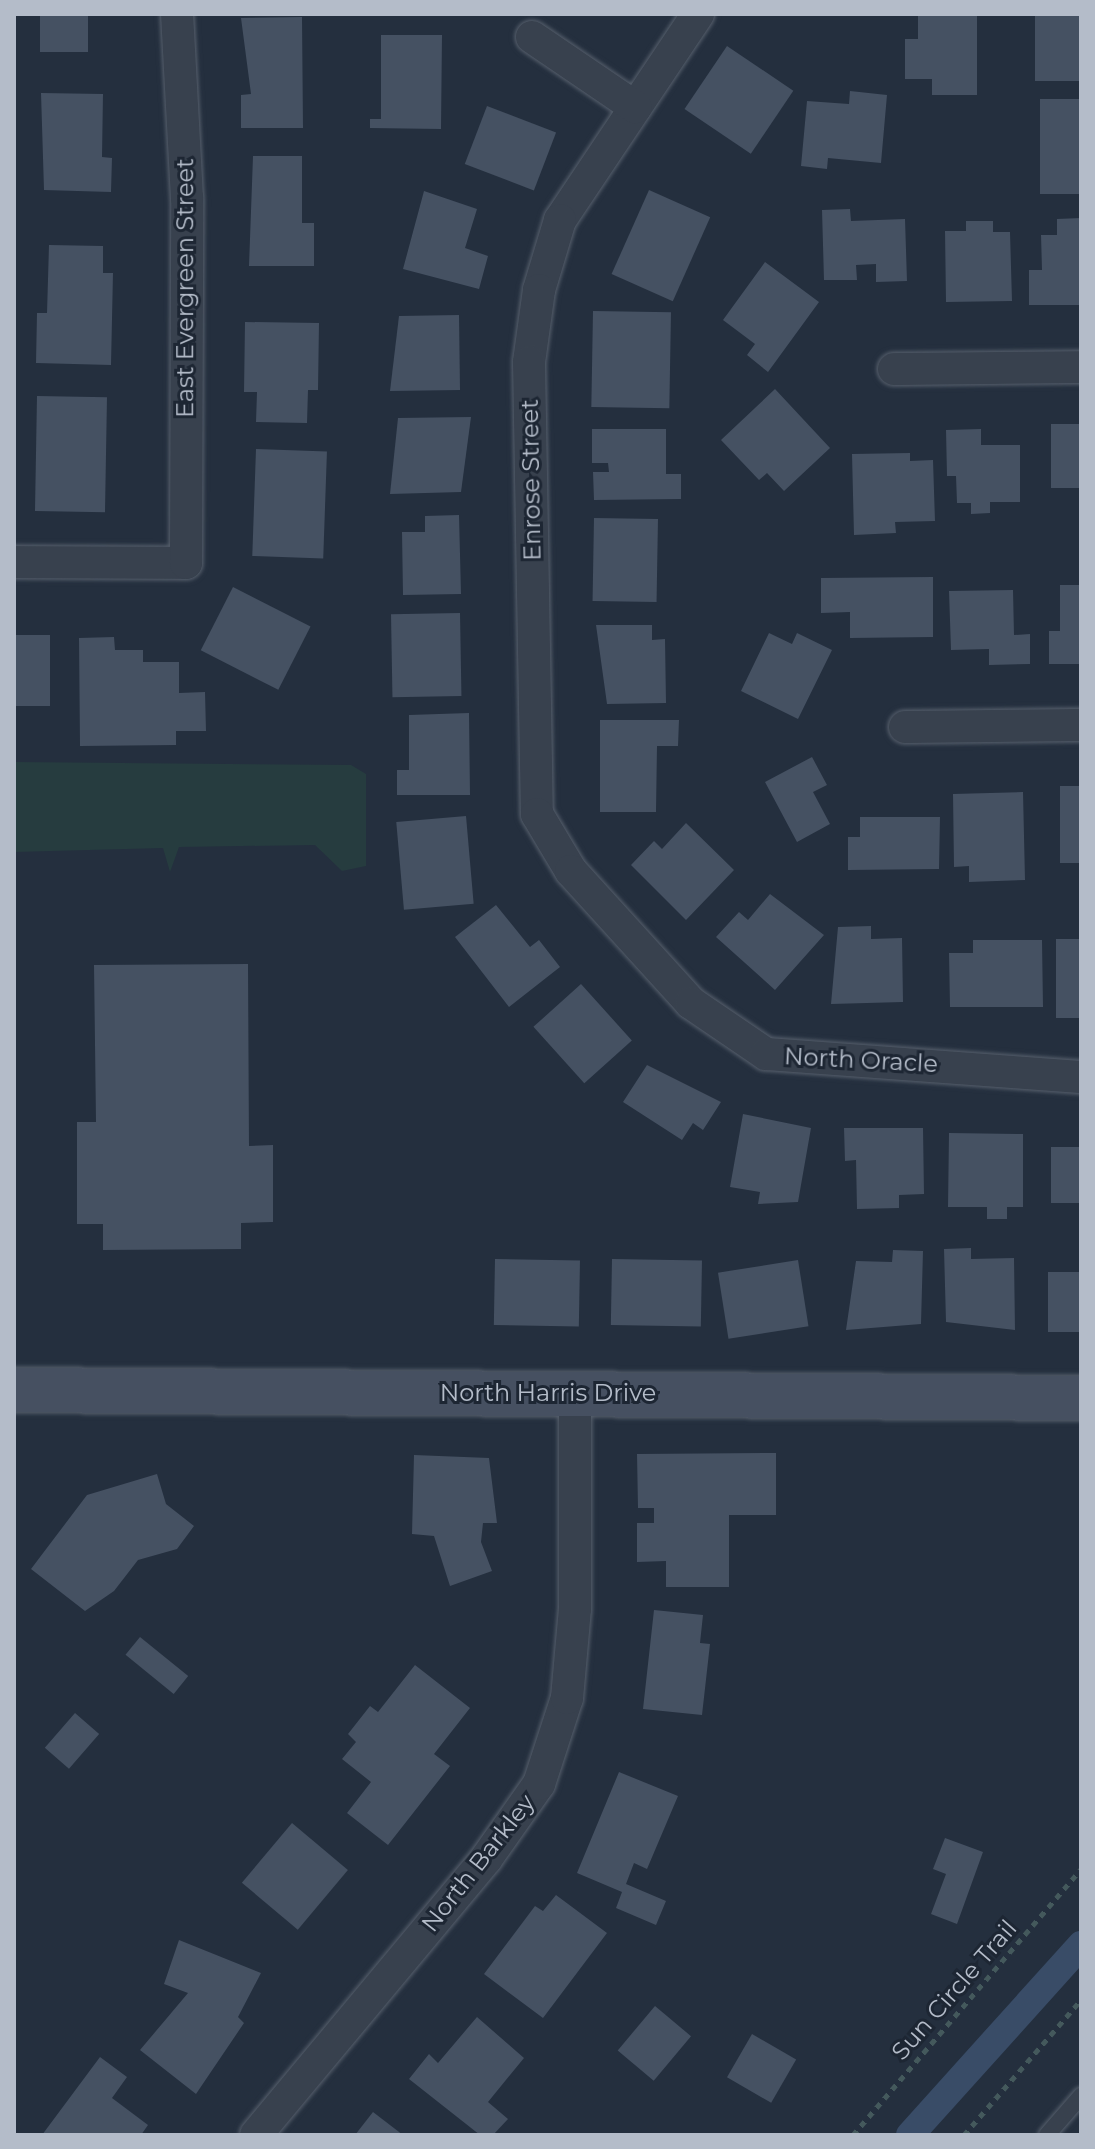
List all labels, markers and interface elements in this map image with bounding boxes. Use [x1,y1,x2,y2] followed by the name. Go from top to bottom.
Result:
[171,158,199,418] street label: East Evergreen Street
[515,399,547,561] street label: Enrose Street
[783,1042,939,1078] street label: North Oracle
[440,1379,656,1407] street label: North Harris Drive
[415,1788,541,1938] street label: North Barkley
[885,1914,1023,2066] street label: Sun Circle Trail

